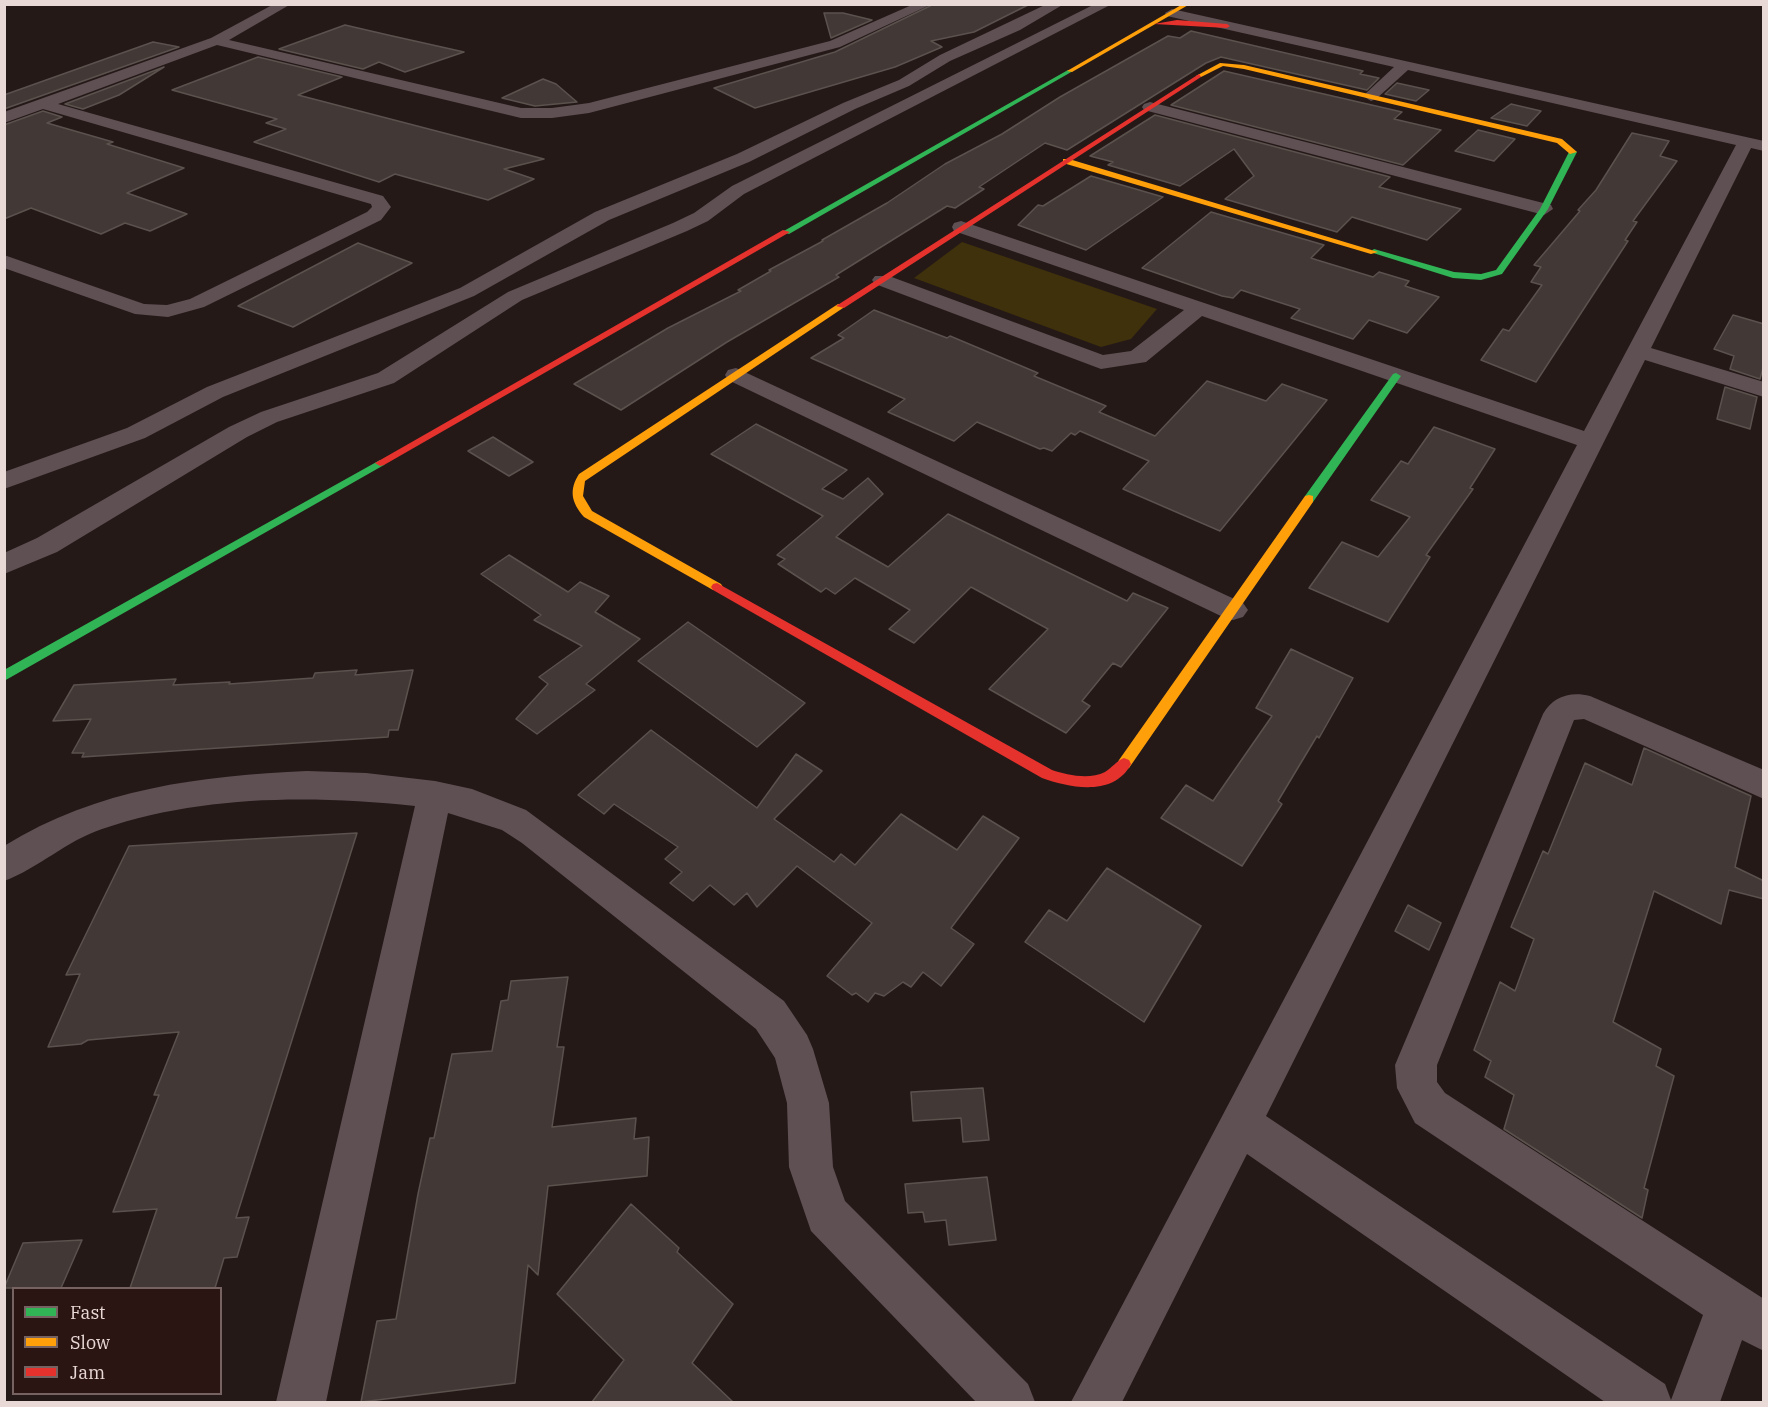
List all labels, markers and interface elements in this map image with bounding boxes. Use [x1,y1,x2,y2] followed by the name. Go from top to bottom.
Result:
[12,1287,222,1395] legend
[70,1301,105,1324] text: Fast
[70,1331,110,1354] text: Slow
[70,1361,105,1384] text: Jam

